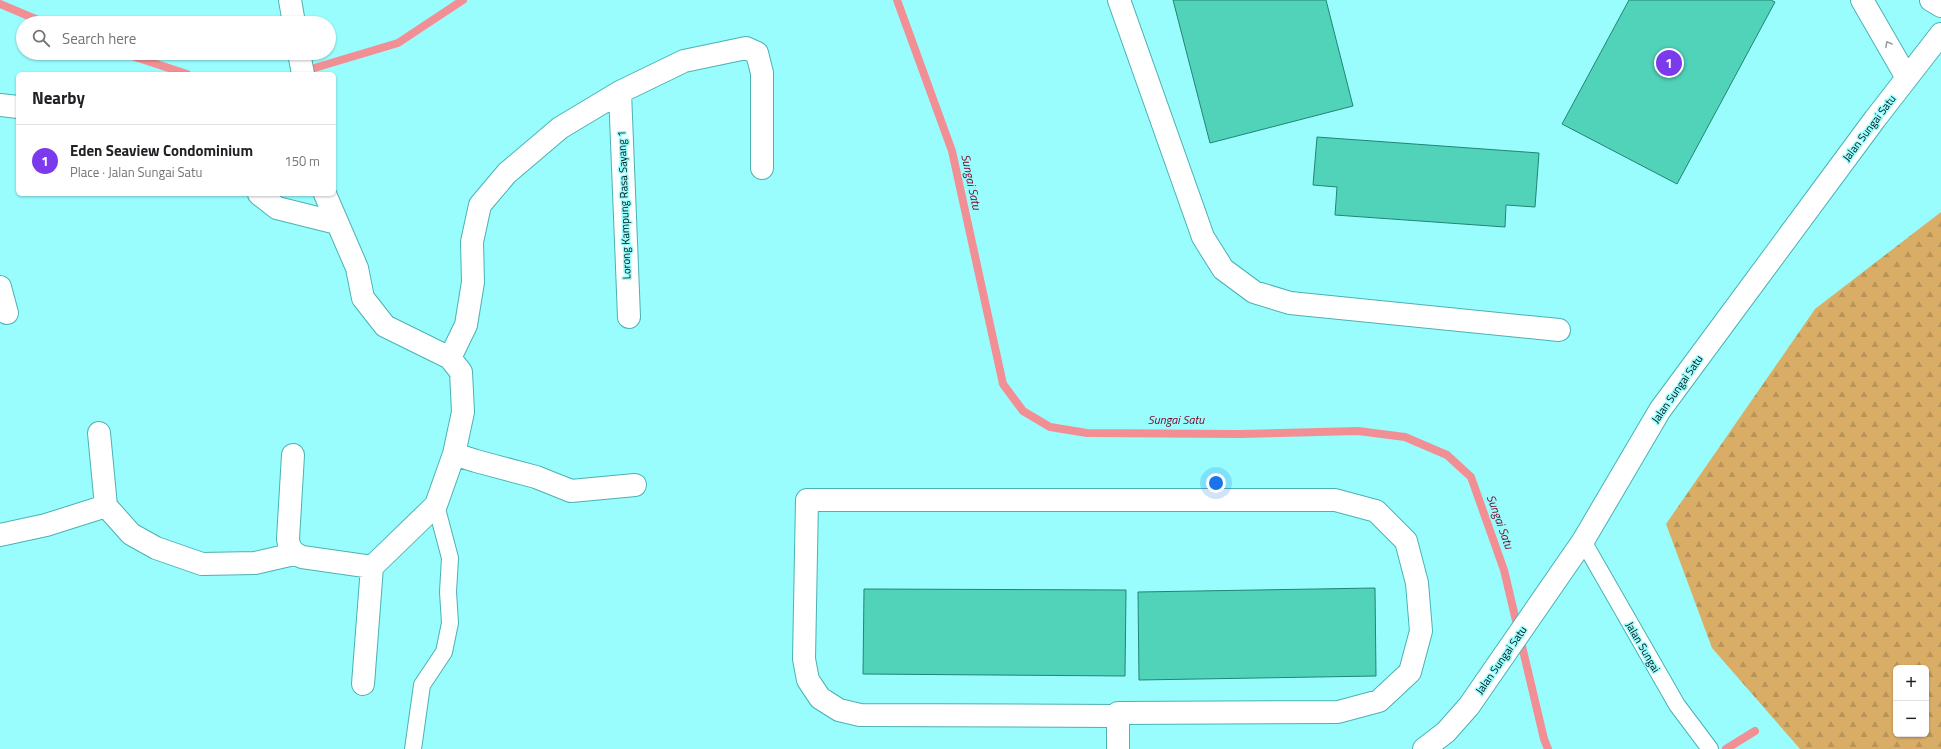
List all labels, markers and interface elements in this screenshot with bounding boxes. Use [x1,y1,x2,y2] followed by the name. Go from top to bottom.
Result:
[16,16,336,60] search box
[30,27,52,49] icon: search
[62,27,136,50] text: Search here
[1885,41,1892,48] one-way arrow
[1656,48,1682,78] pin: 1
[32,85,85,111] text: Nearby
[1839,91,1900,165] street label: Jalan Sungai Satu
[613,130,635,280] street label: Lorong Kampung Rasa Sayang 1
[70,139,253,162] text: Eden Seaview Condominium
[41,151,49,171] text: 1
[284,151,320,171] text: 150 m
[956,152,987,212] water label: Sungai Satu
[70,162,202,182] text: Place · Jalan Sungai Satu
[1648,352,1707,426] street label: Jalan Sungai Satu
[1148,410,1205,429] water label: Sungai Satu
[1206,473,1226,493] your location
[1482,492,1519,553] water label: Sungai Satu
[1622,619,1664,675] street label: Jalan Sungai
[1472,623,1531,697] street label: Jalan Sungai Satu
[1893,665,1929,737] map controls
[1893,665,1929,701] button: +
[1893,701,1929,737] button: −

